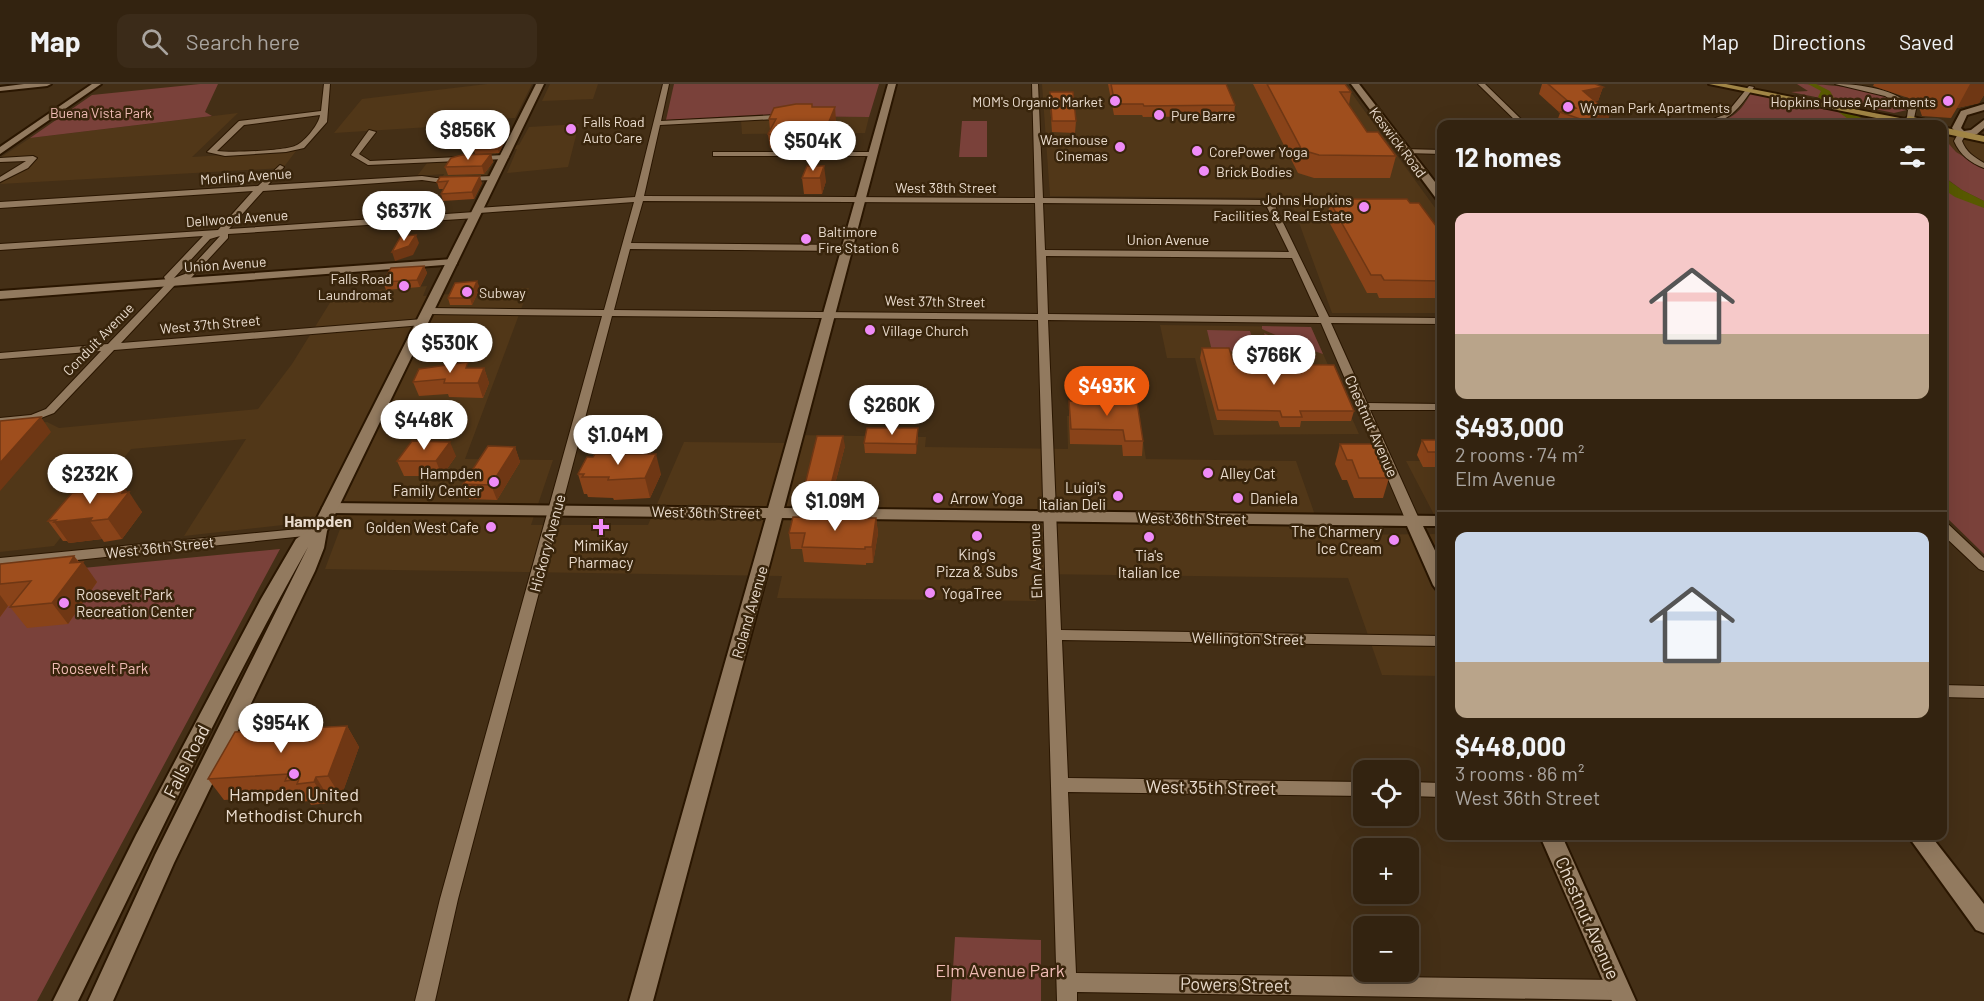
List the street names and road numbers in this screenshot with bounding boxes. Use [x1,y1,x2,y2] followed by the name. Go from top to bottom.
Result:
[1366,103,1430,181] street label: Keswick Road
[200,164,292,188] street label: Morling Avenue
[895,179,997,196] street label: West 38th Street
[185,206,289,230] street label: Dellwood Avenue
[1127,231,1209,248] street label: Union Avenue
[183,253,267,275] street label: Union Avenue
[884,292,986,310] street label: West 37th Street
[59,299,137,379] street label: Conduit Avenue
[159,311,261,337] street label: West 37th Street
[1341,372,1403,480] street label: Chestnut Avenue
[525,492,569,594] street label: Hickory Avenue
[651,502,761,522] street label: West 36th Street
[1137,508,1247,528] street label: West 36th Street
[1025,523,1045,599] street label: Elm Avenue
[105,532,215,562] street label: West 36th Street
[727,564,771,660] street label: Roland Avenue
[1191,628,1305,648] street label: Wellington Street
[158,721,214,801] street label: Falls Road
[1145,775,1277,799] street label: West 35th Street
[1551,853,1625,983] street label: Chestnut Avenue
[1180,972,1290,996] street label: Powers Street

